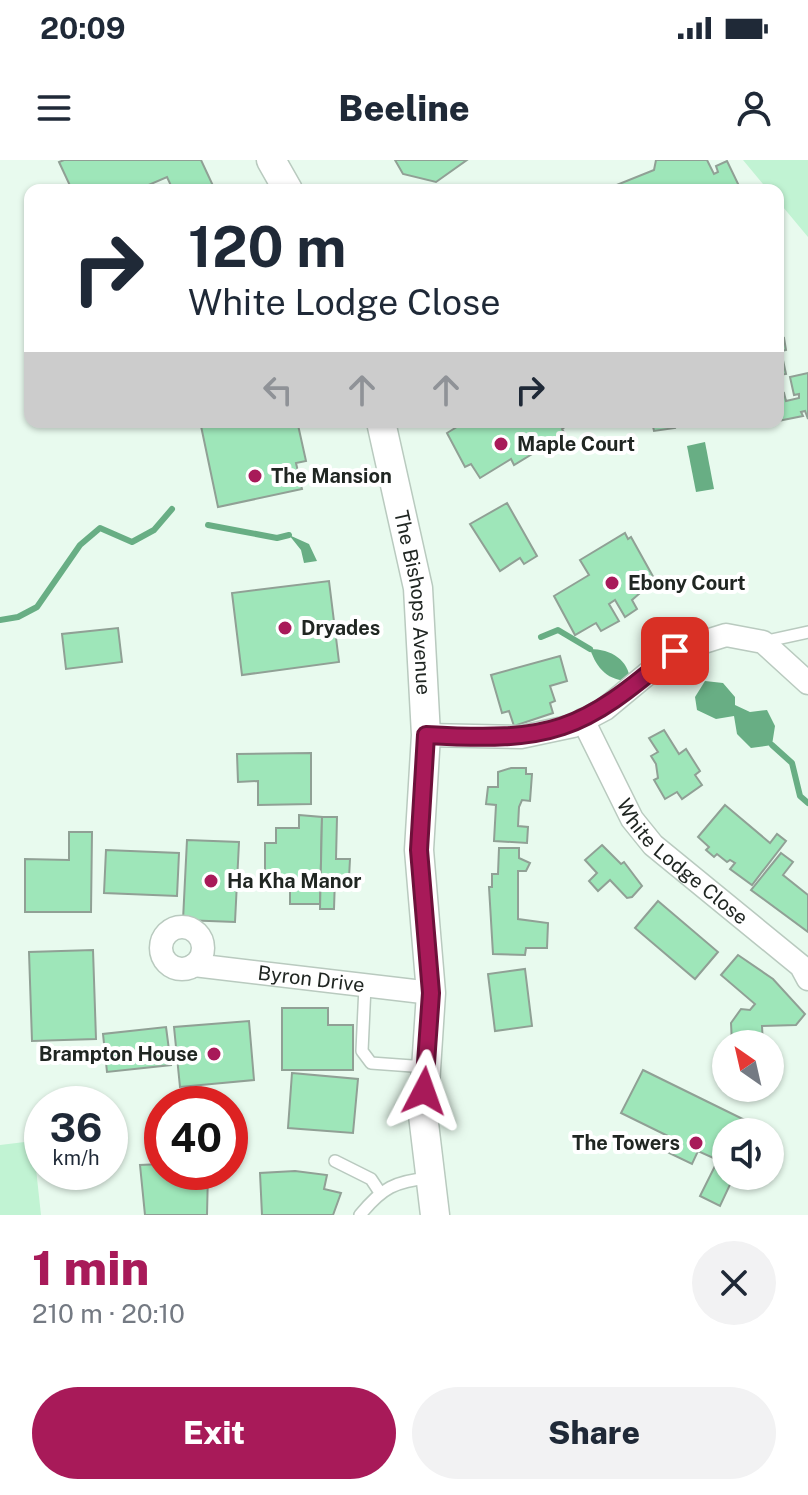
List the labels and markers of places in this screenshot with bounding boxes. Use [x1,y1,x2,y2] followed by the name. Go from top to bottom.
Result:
[517,432,635,456] place label: Maple Court
[492,435,510,453] marker: Maple Court
[271,464,392,488] place label: The Mansion
[246,467,264,485] marker: The Mansion
[628,571,746,595] place label: Ebony Court
[603,574,621,592] marker: Ebony Court
[301,616,380,640] place label: Dryades
[641,617,709,685] pin
[276,619,294,637] marker: Dryades
[227,869,361,893] place label: Ha Kha Manor
[202,872,220,890] marker: Ha Kha Manor
[39,1042,198,1066] place label: Brampton House
[205,1045,223,1063] marker: Brampton House
[572,1131,680,1155] place label: The Towers
[687,1134,705,1152] marker: The Towers

